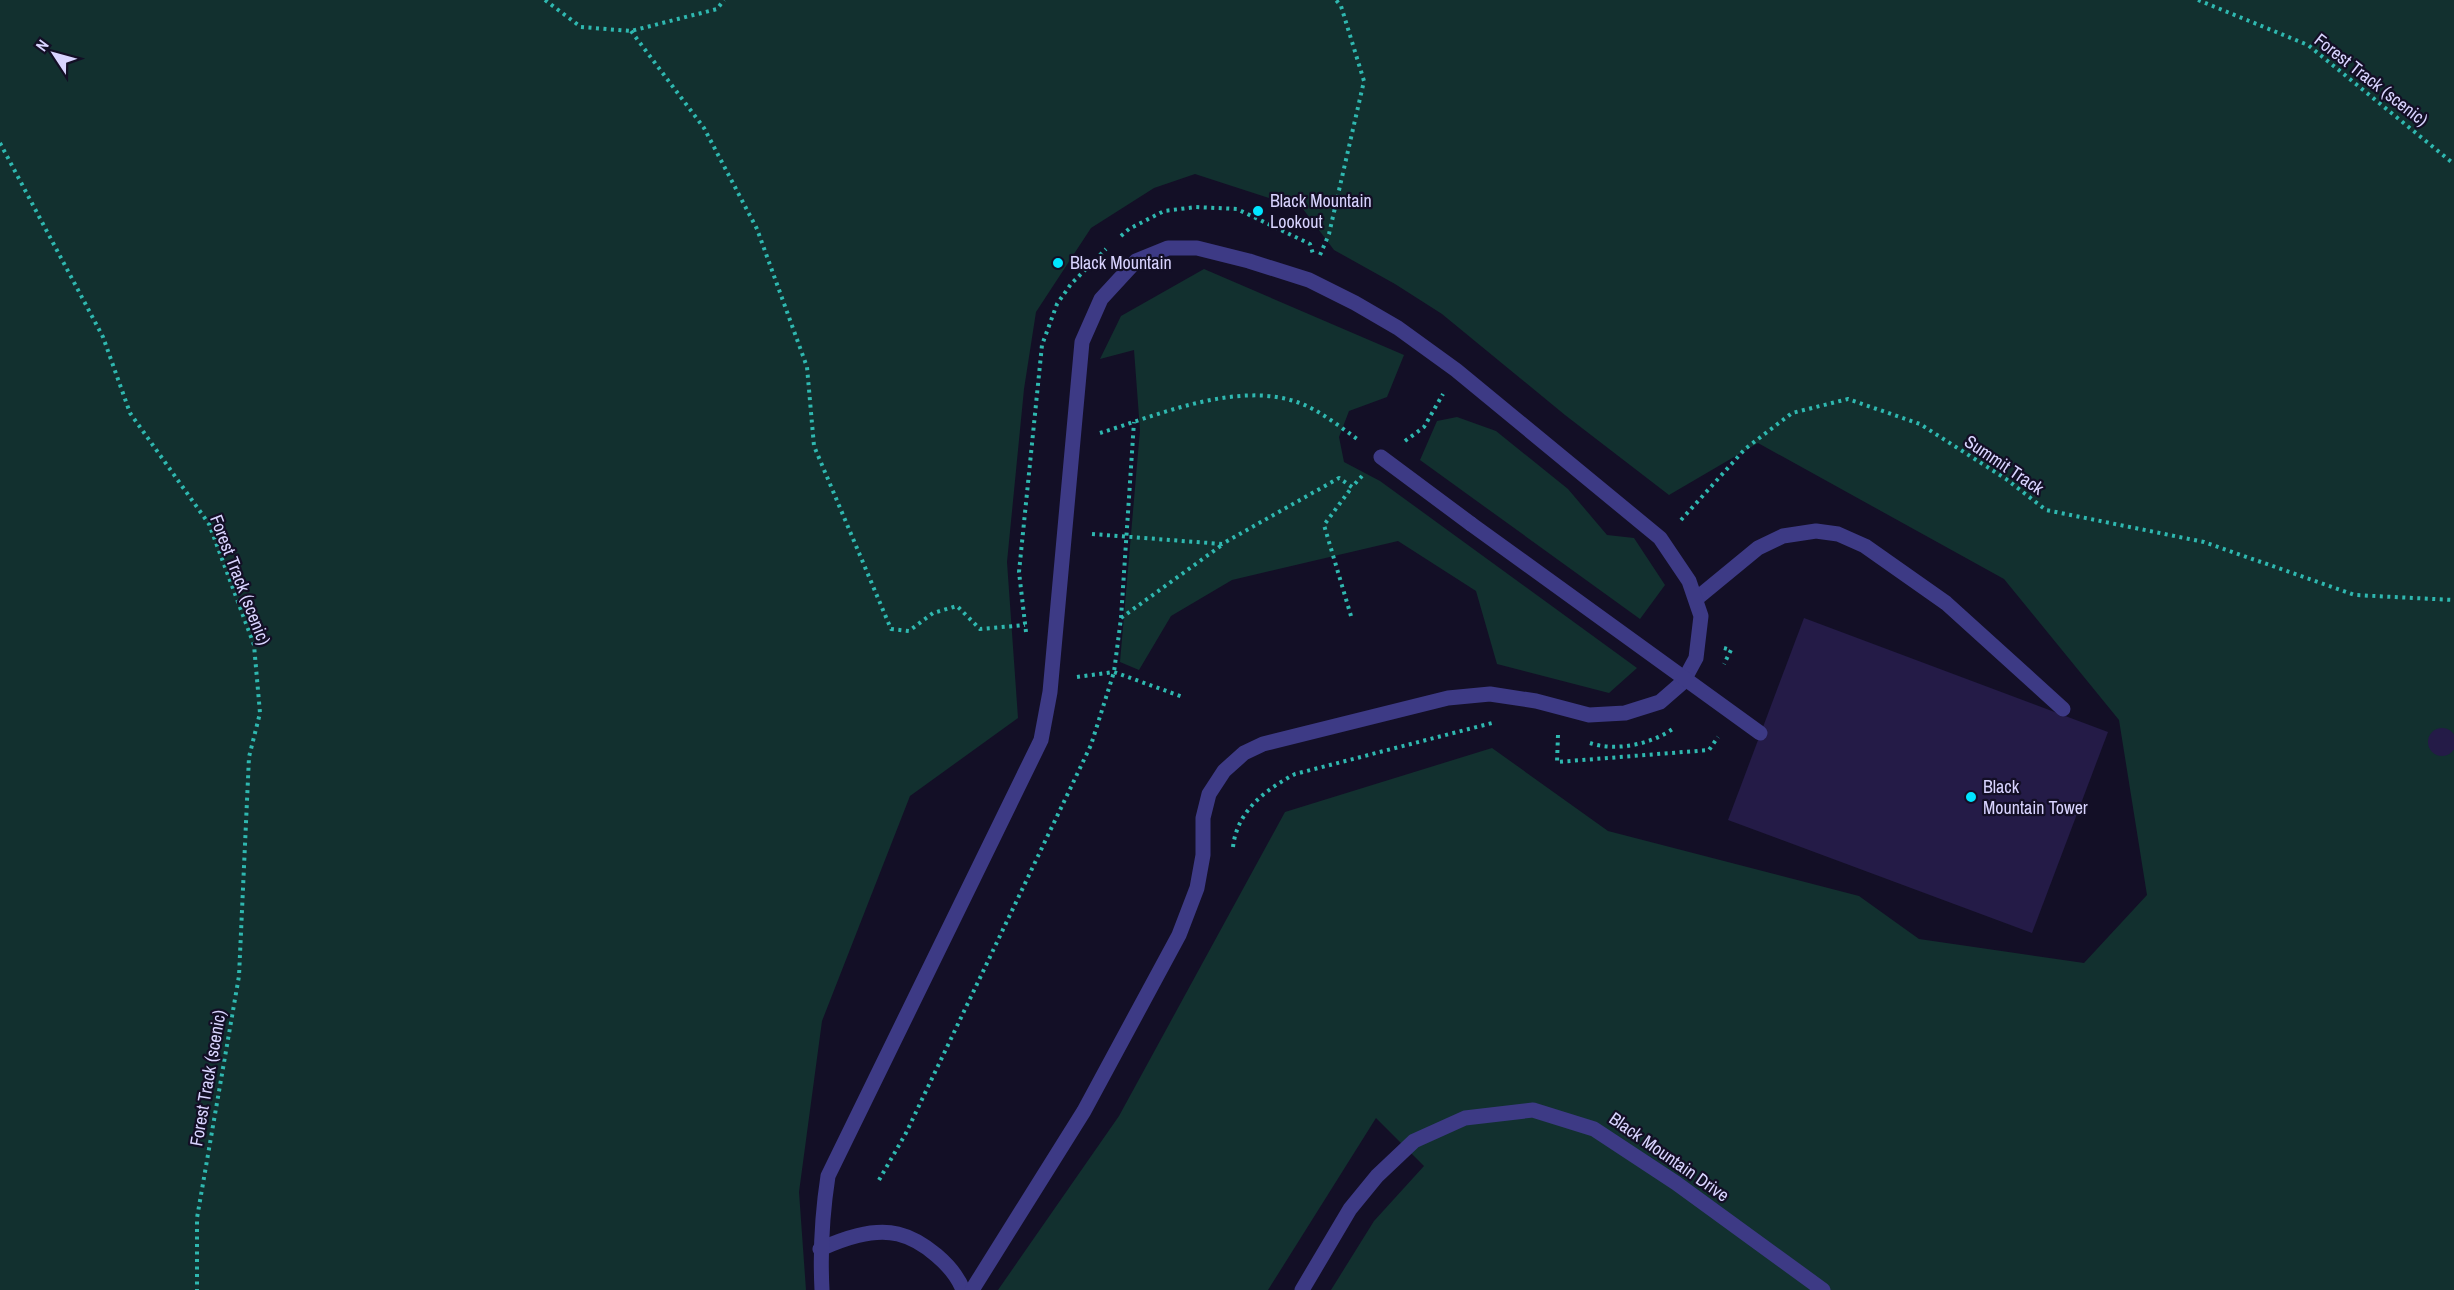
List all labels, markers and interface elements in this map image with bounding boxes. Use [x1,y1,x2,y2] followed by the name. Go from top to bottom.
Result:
[24,24,84,84] north arrow
[2309,27,2433,132] street label: Forest Track (scenic)
[30,35,54,55] text: N
[1270,188,1372,234] place label: Black Mountain Lookout
[1251,204,1265,218] marker: Black Mountain Lookout
[1070,250,1172,275] place label: Black Mountain
[1051,256,1065,270] marker: Black Mountain
[1960,429,2050,501] street label: Summit Track
[204,511,277,649] street label: Forest Track (scenic)
[1983,774,2088,820] place label: Black Mountain Tower
[1964,790,1978,804] marker: Black Mountain Tower
[183,1008,232,1148] street label: Forest Track (scenic)
[1604,1106,1734,1207] street label: Black Mountain Drive

